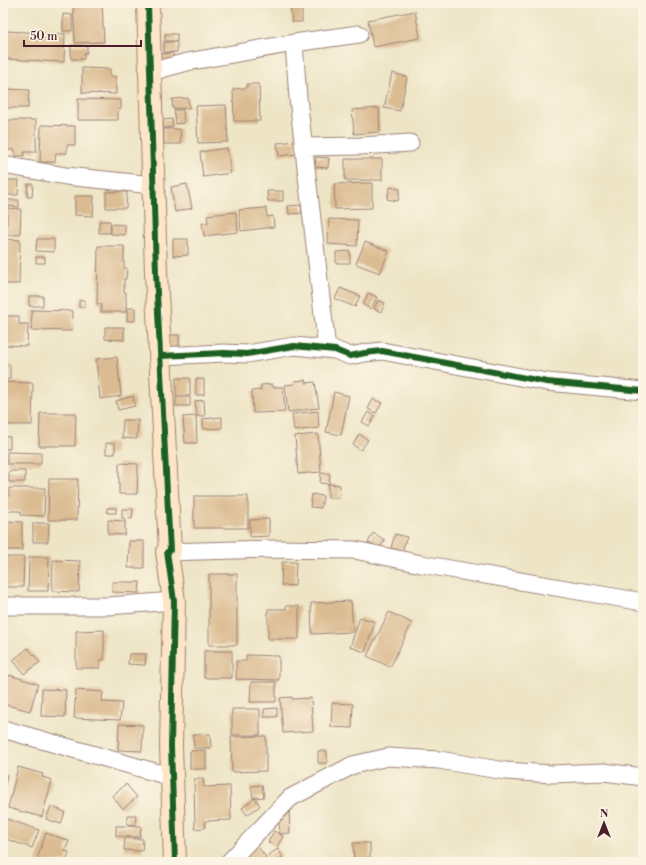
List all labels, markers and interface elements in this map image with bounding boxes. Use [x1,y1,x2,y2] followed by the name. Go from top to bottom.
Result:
[24,22,141,48] scale bar
[30,29,58,44] text: 50 m
[584,803,624,843] north arrow
[600,807,609,821] text: N

